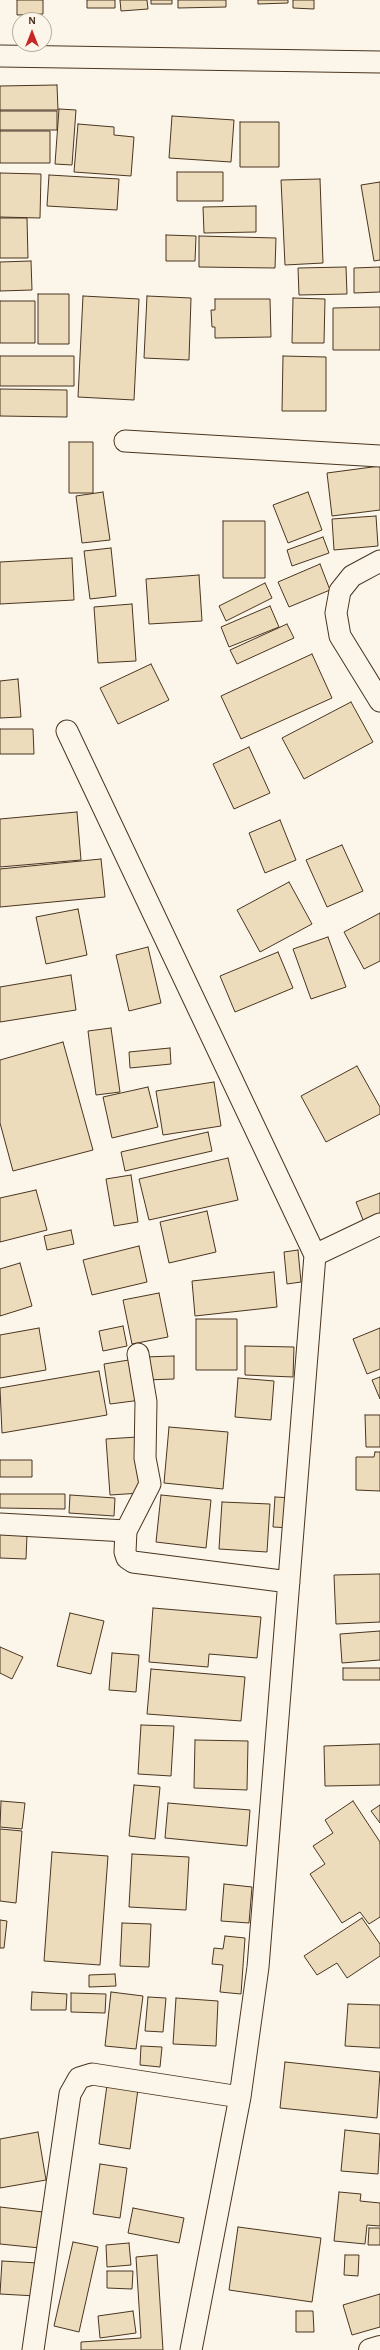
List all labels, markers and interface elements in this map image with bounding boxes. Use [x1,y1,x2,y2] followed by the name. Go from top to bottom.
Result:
[12,12,52,52] north arrow
[28,15,36,26] text: N

